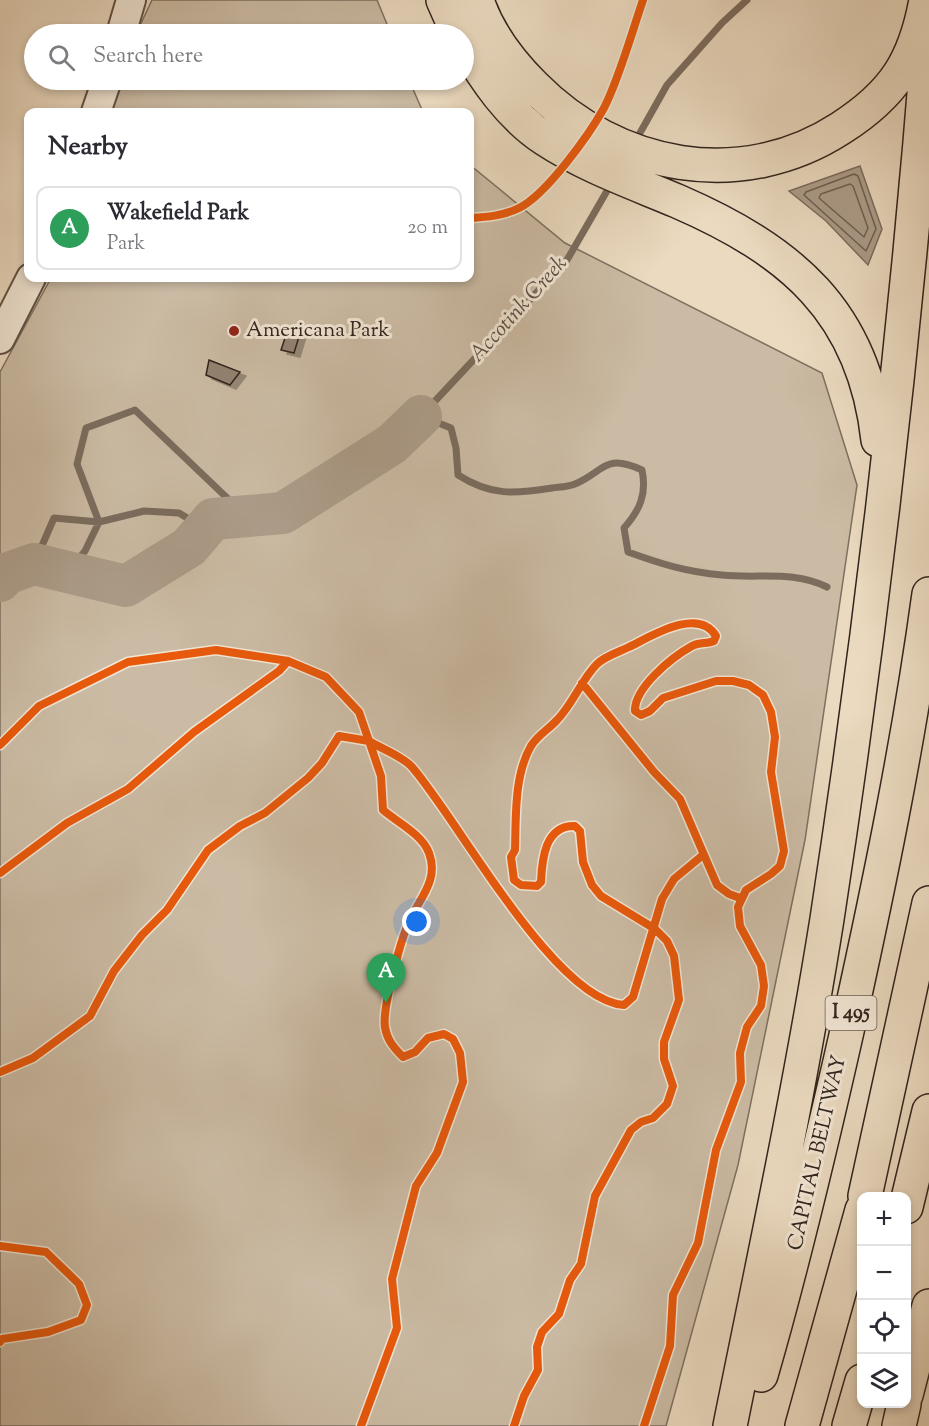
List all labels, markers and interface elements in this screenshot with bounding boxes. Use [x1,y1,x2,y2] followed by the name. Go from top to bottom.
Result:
[24,24,474,90] search box
[45,41,78,74] icon: search
[93,41,203,73] text: Search here
[48,129,128,166] text: Nearby
[107,198,249,230] text: Wakefield Park
[61,214,78,243] text: A
[407,214,448,243] text: 20 m
[107,230,145,259] text: Park
[462,250,576,370] water label: Accotink Creek
[246,316,390,346] place label: Americana Park
[227,324,241,338] marker: Americana Park
[402,907,431,936] your location
[366,954,406,1003] pin: A
[826,996,876,1030] road number: I 495
[781,1052,855,1254] street label: CAPITAL BELTWAY
[857,1192,911,1408] map controls
[857,1192,911,1246] button: +
[857,1246,911,1300] button: −
[857,1300,911,1354] button: locate
[857,1354,911,1408] button: layers

